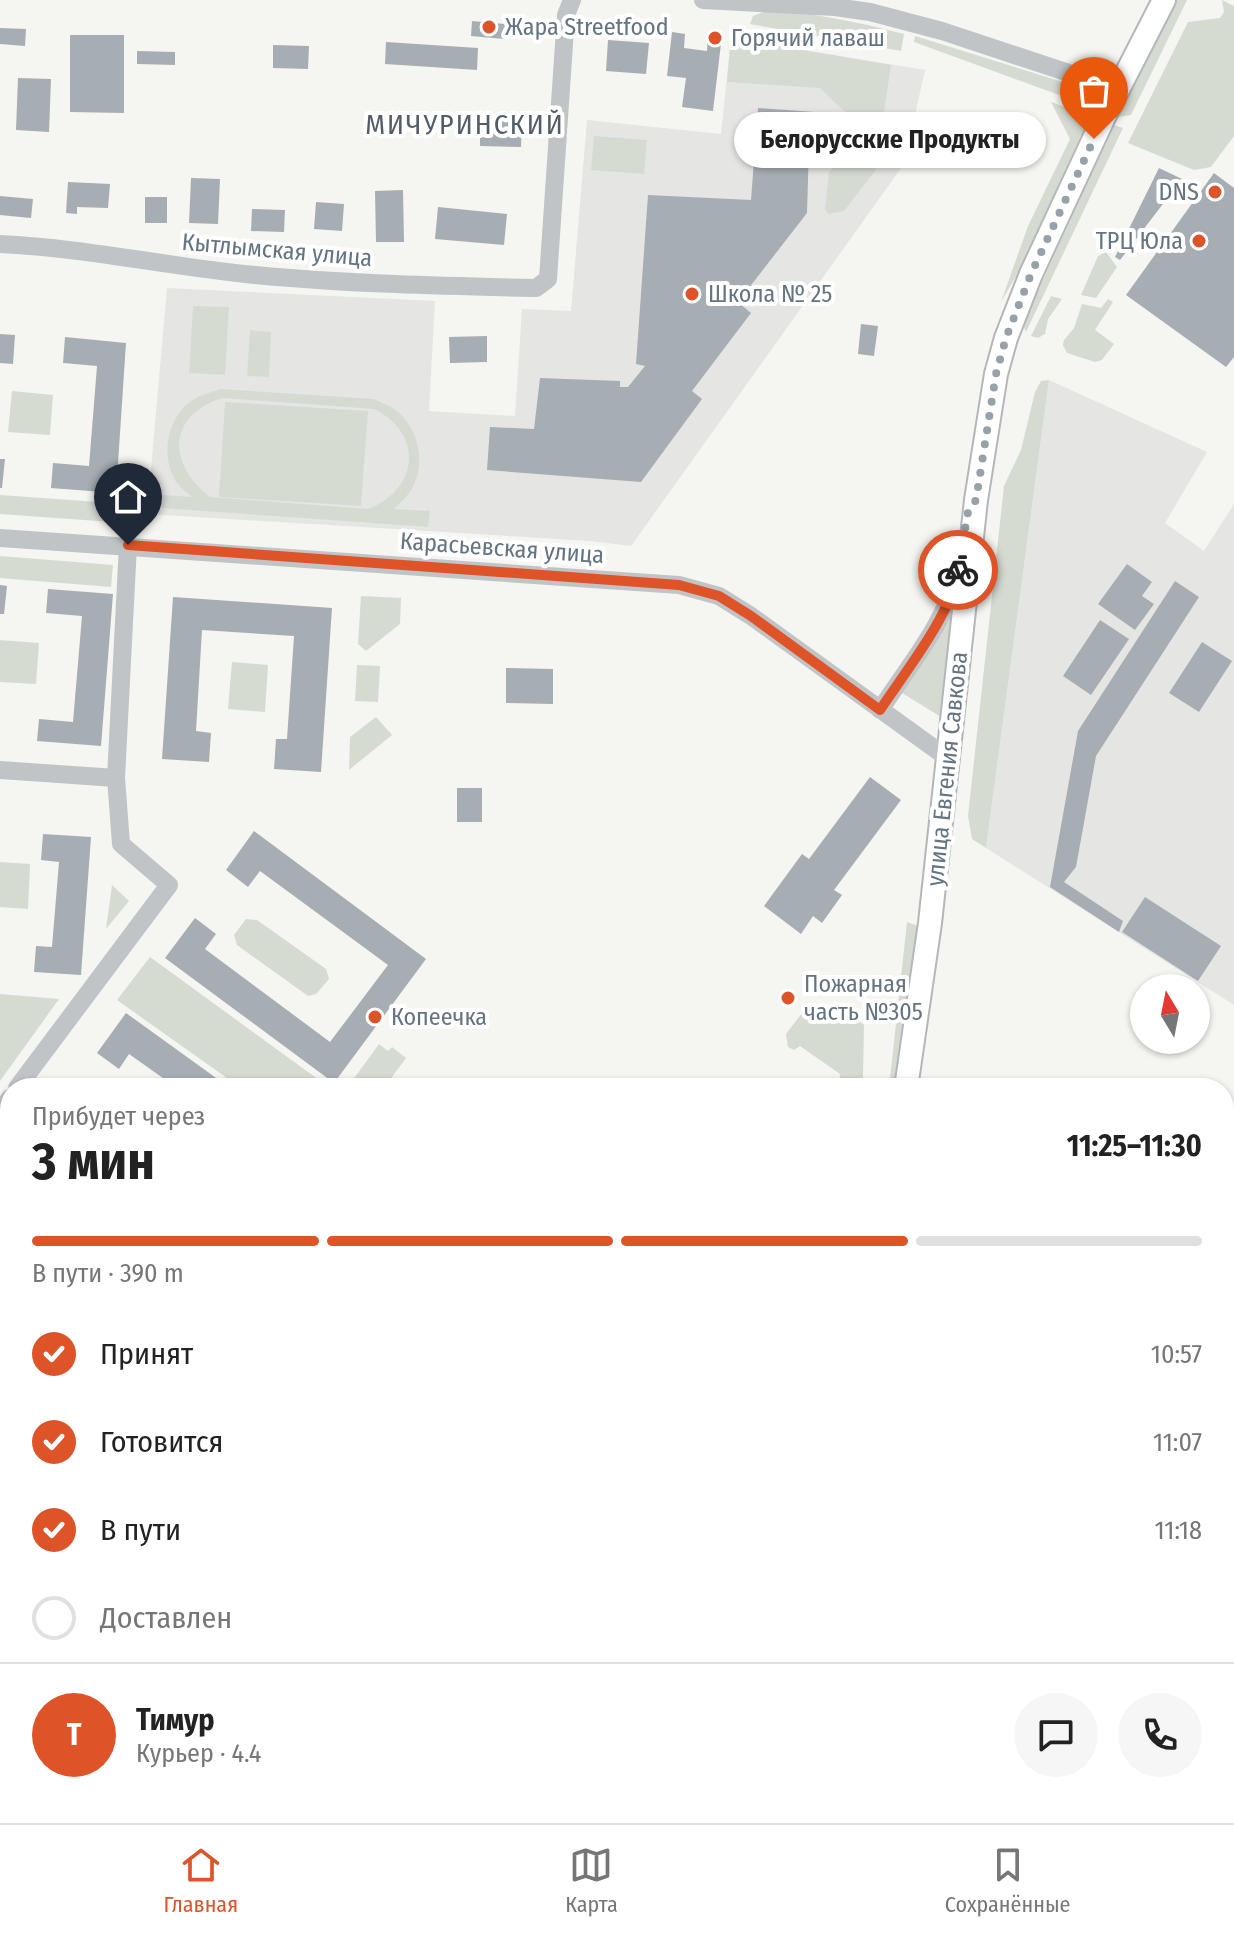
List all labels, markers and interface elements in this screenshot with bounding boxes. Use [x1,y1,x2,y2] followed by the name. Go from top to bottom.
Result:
[505,13,669,41] place label: Жара Streetfood
[480,18,498,36] marker: Жара Streetfood
[731,24,885,52] place label: Горячий лаваш
[706,29,724,47] marker: Горячий лаваш
[1060,57,1128,139] pin
[1072,69,1116,113] icon: bag
[365,108,565,141] district label: МИЧУРИНСКИЙ
[734,111,1046,167] callout: Белорусские Продукты
[760,124,1020,155] text: Белорусские Продукты
[1159,178,1199,206] place label: DNS
[1206,183,1224,201] marker: DNS
[1096,227,1183,255] place label: ТРЦ Юла
[181,228,373,272] street label: Кытлымская улица
[1190,232,1208,250] marker: ТРЦ Юла
[708,280,832,308] place label: Школа № 25
[683,285,701,303] marker: Школа № 25
[94,463,162,545] pin
[106,475,150,519] icon: home
[399,527,605,569] street label: Карасьевская улица
[918,530,998,610] courier
[936,548,980,592] icon: bike
[921,650,973,888] street label: улица Евгения Савкова
[804,970,923,1026] place label: Пожарная часть №305
[1130,974,1210,1054] north arrow
[1130,974,1210,1054] map controls
[779,989,797,1007] marker: Пожарная часть №305
[391,1003,487,1031] place label: Копеечка
[366,1008,384,1026] marker: Копеечка
[32,1101,205,1132] text: Прибудет через
[1067,1128,1202,1164] text: 11:25–11:30
[32,1130,155,1193] text: 3 мин
[32,1258,184,1289] text: В пути · 390 m
[32,1332,76,1376] icon: check
[100,1336,193,1372] text: Принят
[1151,1339,1202,1370] text: 10:57
[32,1420,76,1464] icon: check
[100,1424,223,1460] text: Готовится
[1153,1427,1202,1458] text: 11:07
[32,1508,76,1552] icon: check
[100,1512,181,1548] text: В пути
[1154,1515,1202,1546] text: 11:18
[100,1600,232,1636] text: Доставлен
[1014,1693,1098,1777] button: chat
[1118,1693,1202,1777] button: phone
[136,1702,215,1738] text: Тимур
[67,1717,81,1753] text: Т
[136,1738,261,1769] text: Курьер · 4.4
[164,1843,238,1918] tab: Главная
[565,1843,618,1918] tab: Карта
[945,1843,1070,1918] tab: Сохранённые

